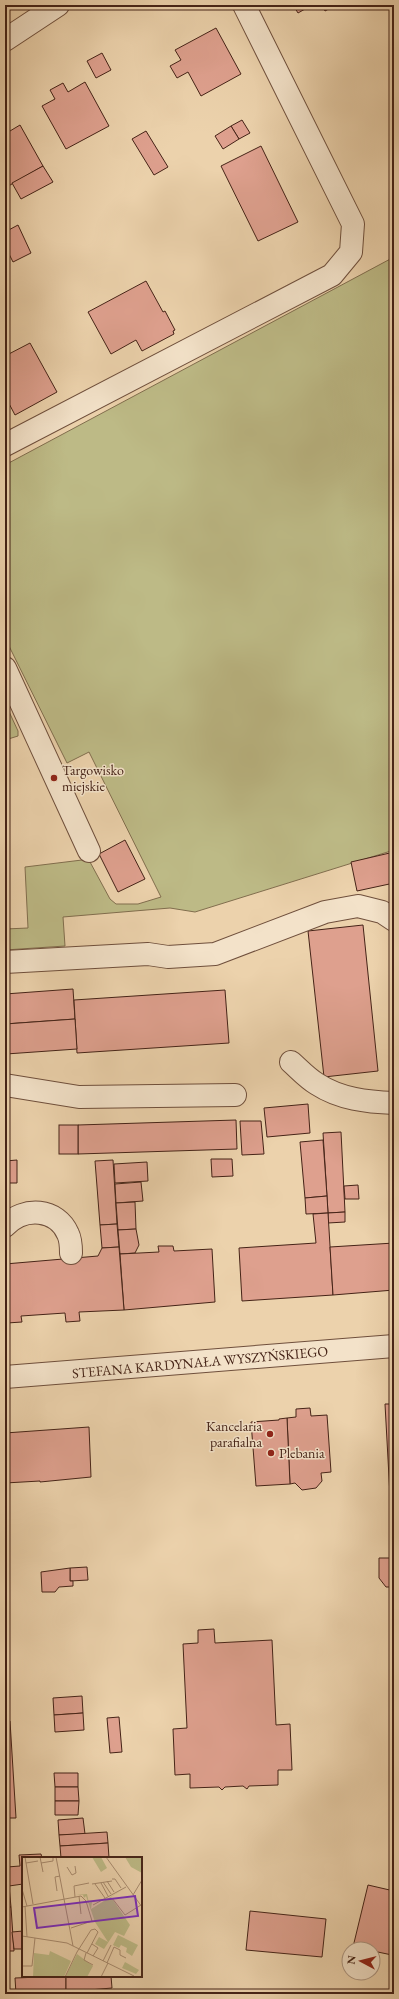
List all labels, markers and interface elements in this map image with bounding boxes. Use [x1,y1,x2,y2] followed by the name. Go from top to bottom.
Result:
[62,761,124,795] place label: Targowisko miejskie
[49,773,59,783] marker: Targowisko miejskie
[71,1342,329,1382] street label: STEFANA KARDYNAŁA WYSZYŃSKIEGO
[206,1417,262,1451] place label: Kancelaria parafialna
[265,1429,275,1439] marker: Kancelaria parafialna
[279,1444,325,1462] place label: Plebania
[266,1448,276,1458] marker: Plebania
[22,1857,142,1977] inset map
[341,1941,381,1981] north arrow
[344,1954,359,1965] text: N

